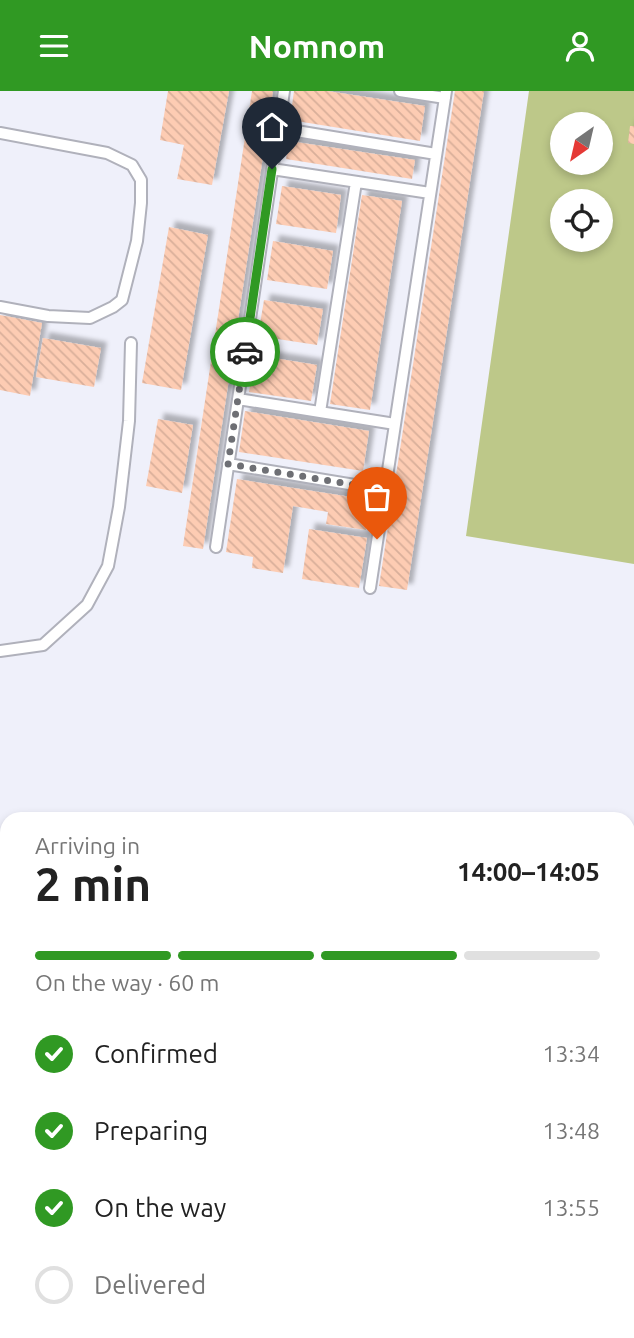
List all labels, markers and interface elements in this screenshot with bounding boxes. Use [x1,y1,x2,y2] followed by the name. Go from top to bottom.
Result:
[35,27,73,65] icon: menu
[561,27,599,65] icon: person
[249,28,385,64] text: Nomnom
[242,97,302,169] pin
[253,108,291,146] icon: home
[550,112,612,175] north arrow
[550,112,613,252] map controls
[550,189,613,252] button: locate
[210,317,280,387] courier
[226,333,264,371] icon: car
[347,467,407,539] pin
[358,478,396,516] icon: bag
[35,833,140,858] text: Arriving in
[457,857,600,886] text: 14:00–14:05
[35,858,151,910] text: 2 min
[35,970,219,995] text: On the way · 60 m
[35,1035,73,1073] icon: check
[94,1039,218,1068] text: Confirmed
[542,1041,600,1066] text: 13:34
[35,1112,73,1150] icon: check
[94,1116,208,1145] text: Preparing
[542,1118,600,1143] text: 13:48
[35,1189,73,1227] icon: check
[94,1193,226,1222] text: On the way
[542,1195,600,1220] text: 13:55
[94,1270,206,1299] text: Delivered

